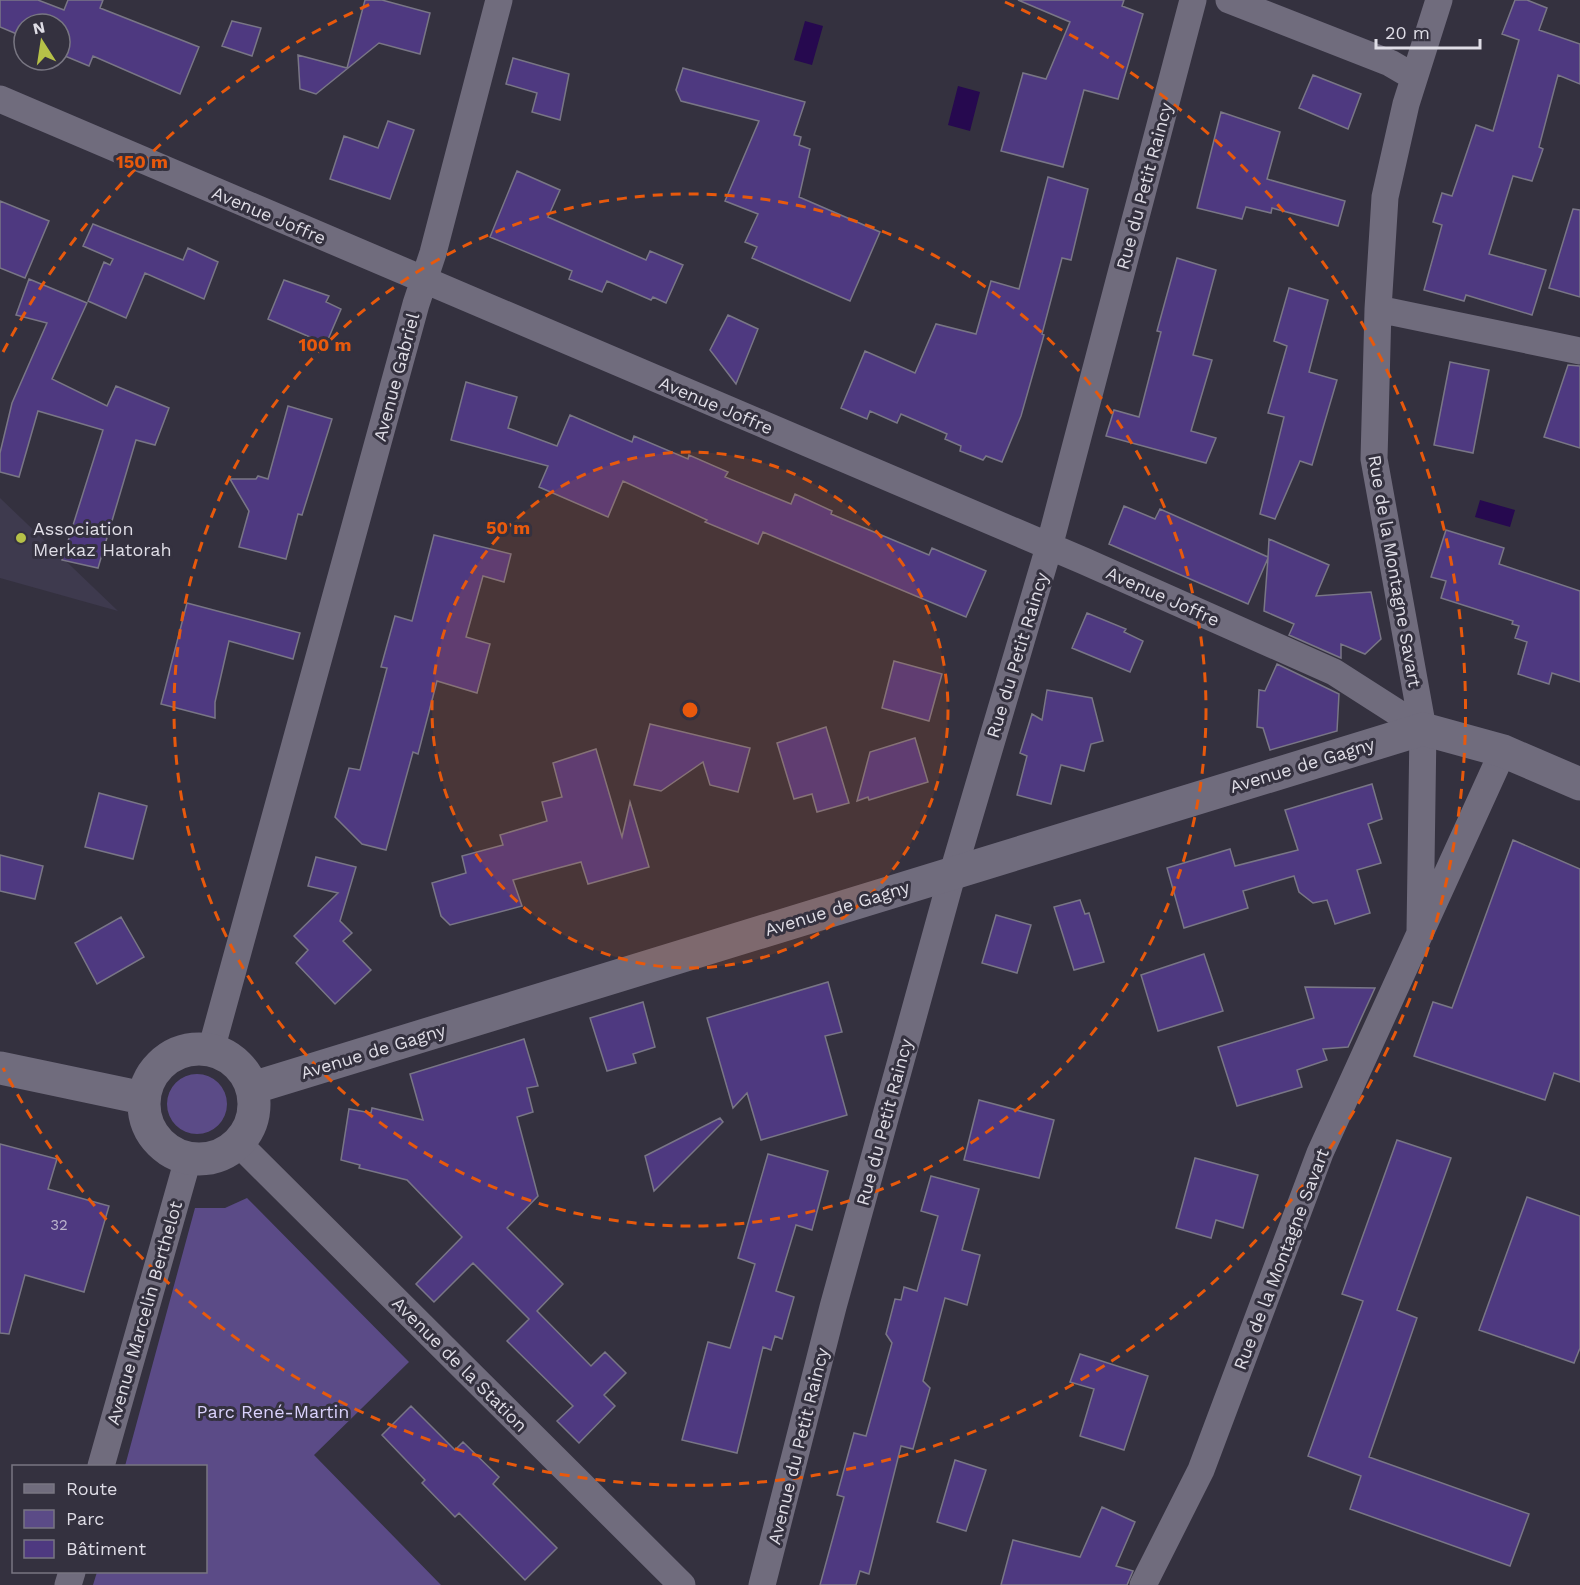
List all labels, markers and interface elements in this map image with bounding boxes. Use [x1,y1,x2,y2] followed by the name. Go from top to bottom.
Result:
[12,12,72,72] north arrow
[1376,12,1480,50] scale bar
[31,17,47,38] text: N
[1385,22,1430,43] text: 20 m
[1112,100,1177,272] street label: Rue du Petit Raincy
[116,151,168,172] text: 150 m
[209,182,329,248] street label: Avenue Joffre
[369,310,423,444] street label: Avenue Gabriel
[298,334,352,355] text: 100 m
[656,372,776,438] street label: Avenue Joffre
[1364,453,1426,689] street label: Rue de la Montagne Savart
[486,517,530,538] text: 50 m
[33,518,172,560] place label: Association Merkaz Hatorah
[14,531,28,545] marker: Association Merkaz Hatorah
[1103,562,1223,630] street label: Avenue Joffre
[982,569,1052,740] street label: Rue du Petit Raincy
[680,700,700,720] centre of rings
[1227,733,1378,797] street label: Avenue de Gagny
[762,876,913,940] street label: Avenue de Gagny
[298,1019,449,1083] street label: Avenue de Gagny
[852,1036,917,1208] street label: Rue du Petit Raincy
[1229,1145,1333,1373] street label: Rue de la Montagne Savart
[102,1198,186,1427] street label: Avenue Marcelin Berthelot
[50,1216,68,1234] house number: 32
[388,1292,532,1436] street label: Avenue de la Station
[763,1345,833,1547] street label: Avenue du Petit Raincy
[197,1401,349,1422] park label: Parc René-Martin
[12,1465,207,1573] legend
[66,1478,118,1499] text: Route
[66,1508,104,1529] text: Parc
[66,1538,146,1559] text: Bâtiment

